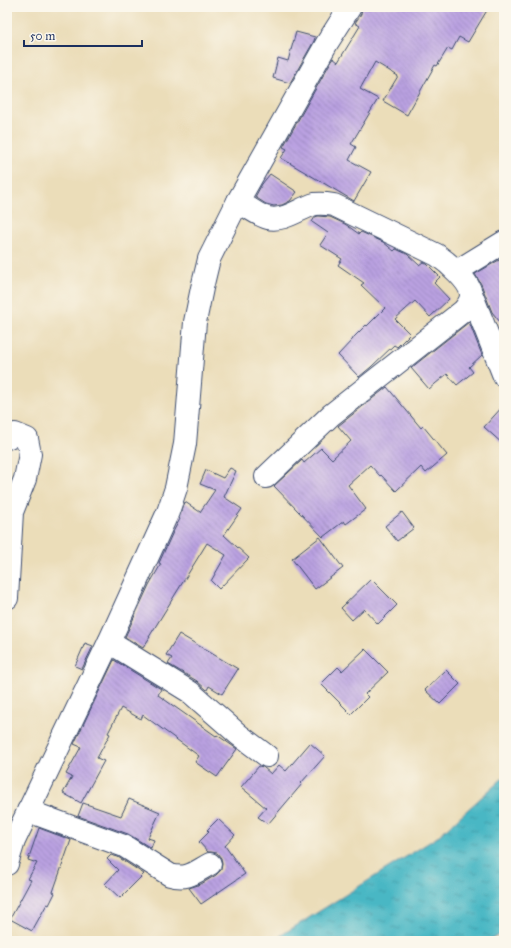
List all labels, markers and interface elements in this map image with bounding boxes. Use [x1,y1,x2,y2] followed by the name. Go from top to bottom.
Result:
[24,22,142,48] scale bar
[30,29,55,43] text: 50 m

